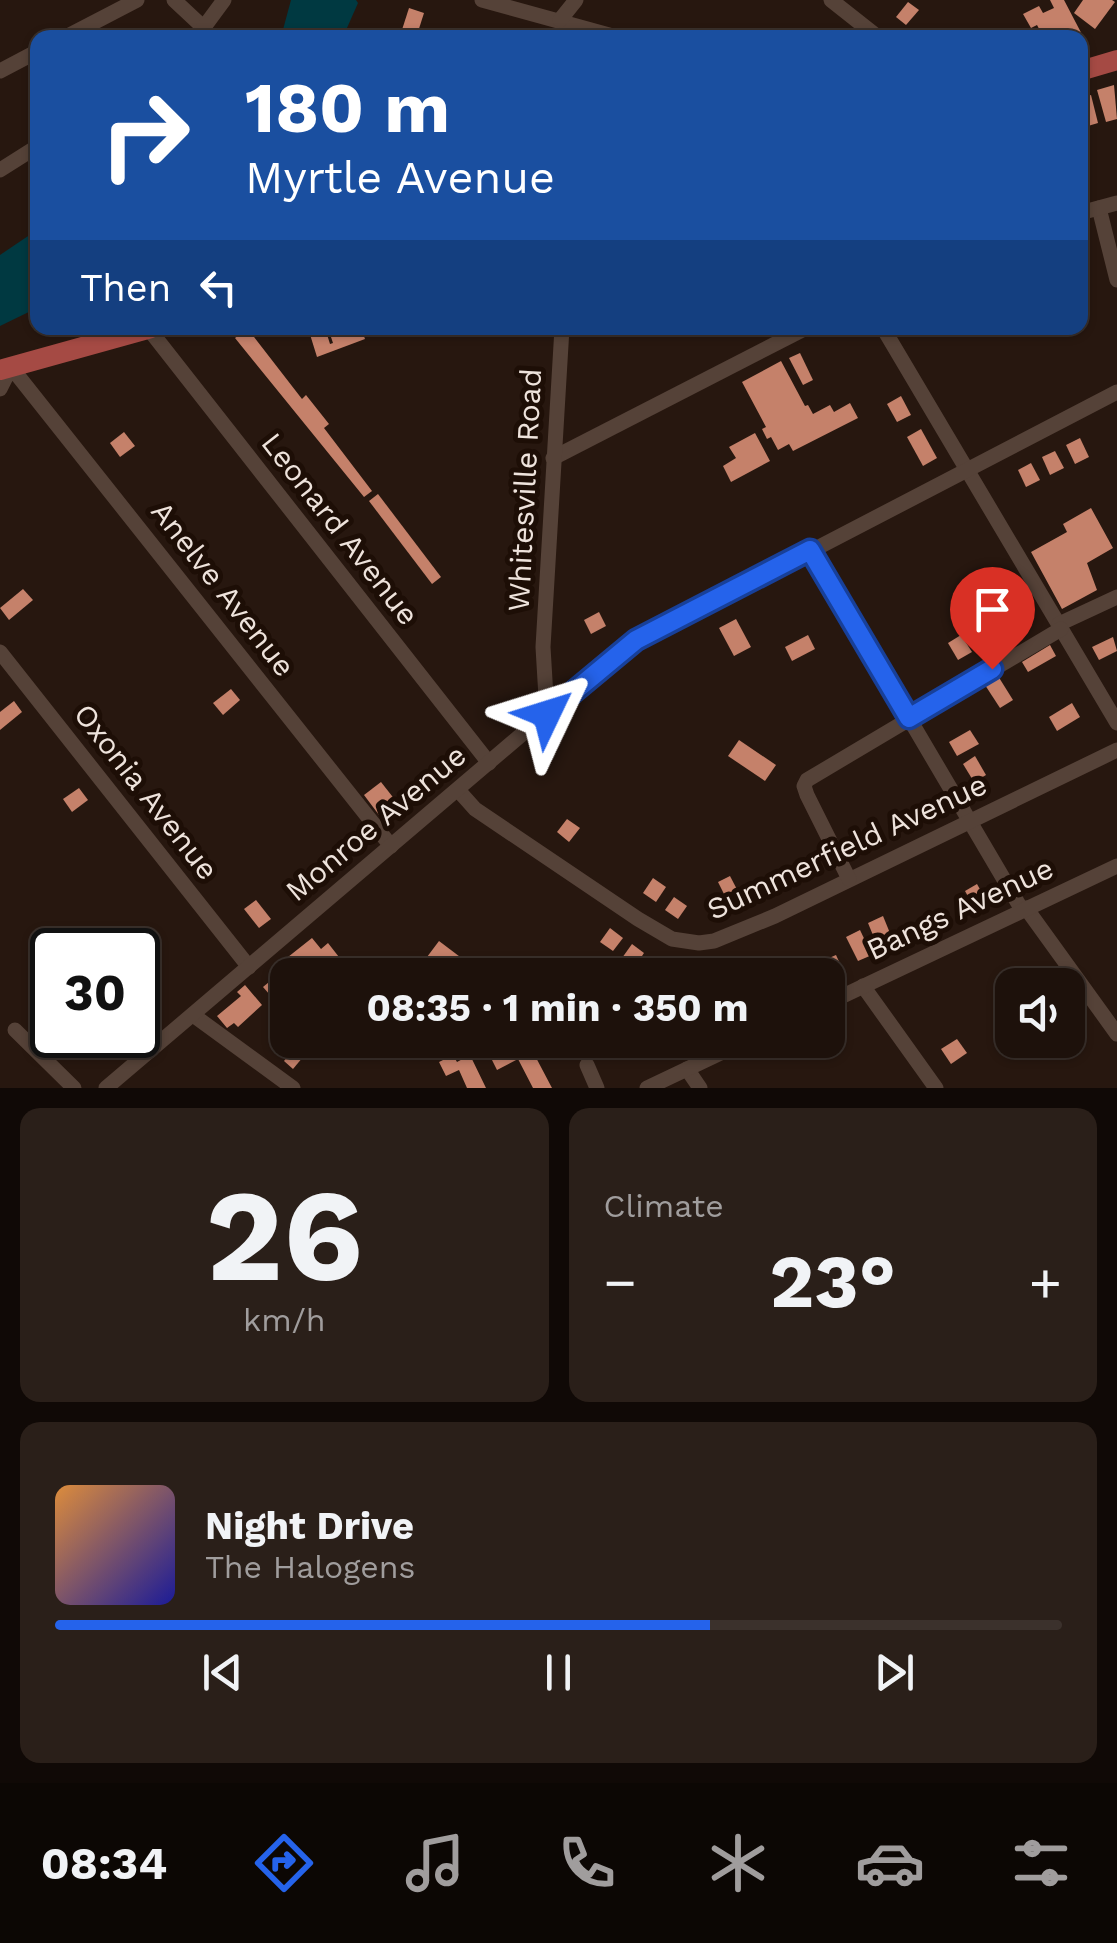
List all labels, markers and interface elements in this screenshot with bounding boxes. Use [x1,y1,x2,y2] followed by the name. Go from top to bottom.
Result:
[245,67,450,149] text: 180 m
[80,70,210,200] icon: right
[245,151,555,204] text: Myrtle Avenue
[191,260,246,315] icon: left
[80,266,171,310] text: Then
[501,368,548,612] street label: Whitesville Road
[255,426,426,632] street label: Leonard Avenue
[144,494,303,683] street label: Anelve Avenue
[950,567,1035,670] pin
[965,582,1020,637] icon: arrive
[495,662,599,766] position arrow
[67,697,226,887] street label: Oxonia Avenue
[279,737,473,908] street label: Monroe Avenue
[701,766,992,927] street label: Summerfield Avenue
[861,850,1059,967] street label: Bangs Avenue
[30,928,160,1058] speed limit sign: 30
[995,968,1085,1058] map controls
[995,968,1085,1058] button: sound
[367,986,748,1030] text: 08:35 · 1 min · 350 m
[205,1159,363,1312] text: 26
[604,1187,724,1225] text: Climate
[770,1237,896,1325] text: 23°
[604,1250,637,1314] text: −
[1029,1250,1062,1314] text: +
[243,1301,325,1339] text: km/h
[205,1504,414,1548] text: Night Drive
[205,1548,415,1586] text: The Halogens
[195,1645,250,1700] icon: previous
[531,1645,586,1700] icon: pause
[867,1645,922,1700] icon: next
[249,1828,319,1898] icon: directions
[400,1828,470,1898] icon: music
[552,1828,622,1898] icon: phone
[703,1828,773,1898] icon: climate
[855,1828,925,1898] icon: car
[1006,1828,1076,1898] icon: filters
[41,1837,167,1890] text: 08:34

